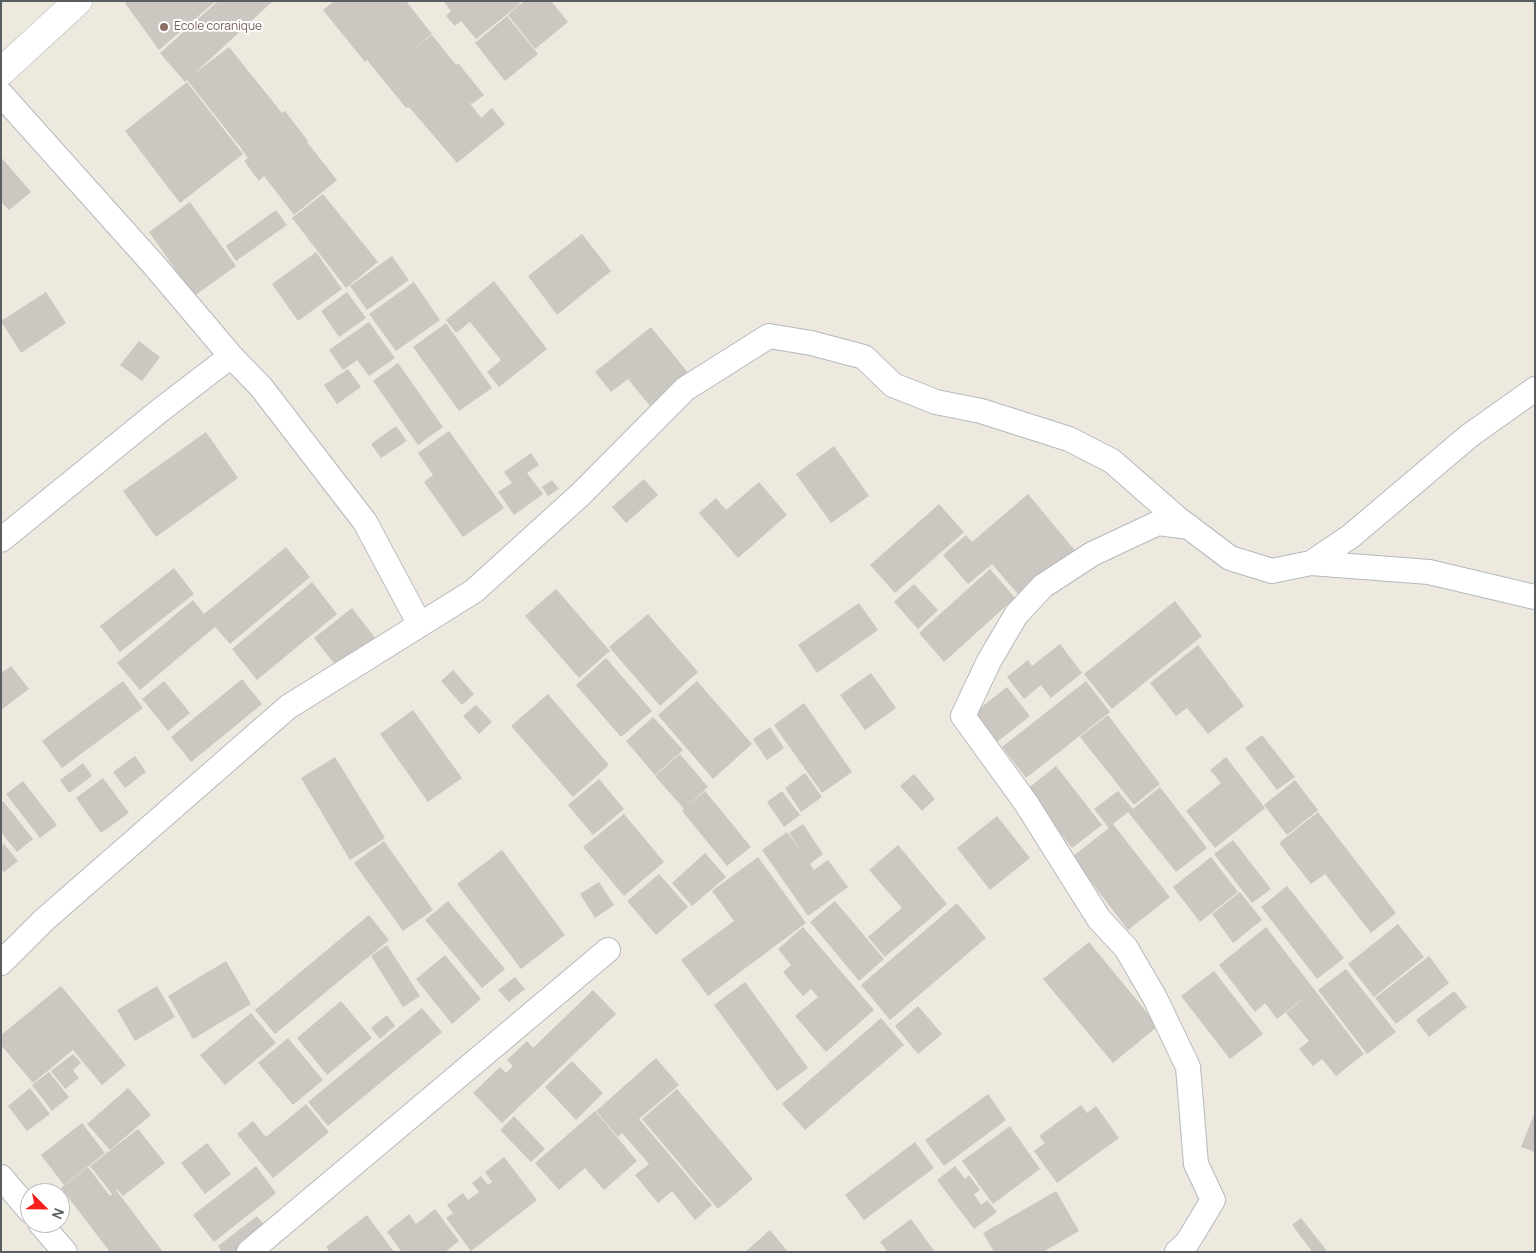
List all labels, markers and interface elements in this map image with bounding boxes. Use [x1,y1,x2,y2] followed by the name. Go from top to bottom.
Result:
[174,20,262,34] place label: Ecole coranique
[158,21,170,33] marker: Ecole coranique
[20,1183,70,1233] north arrow
[48,1205,69,1222] text: N

